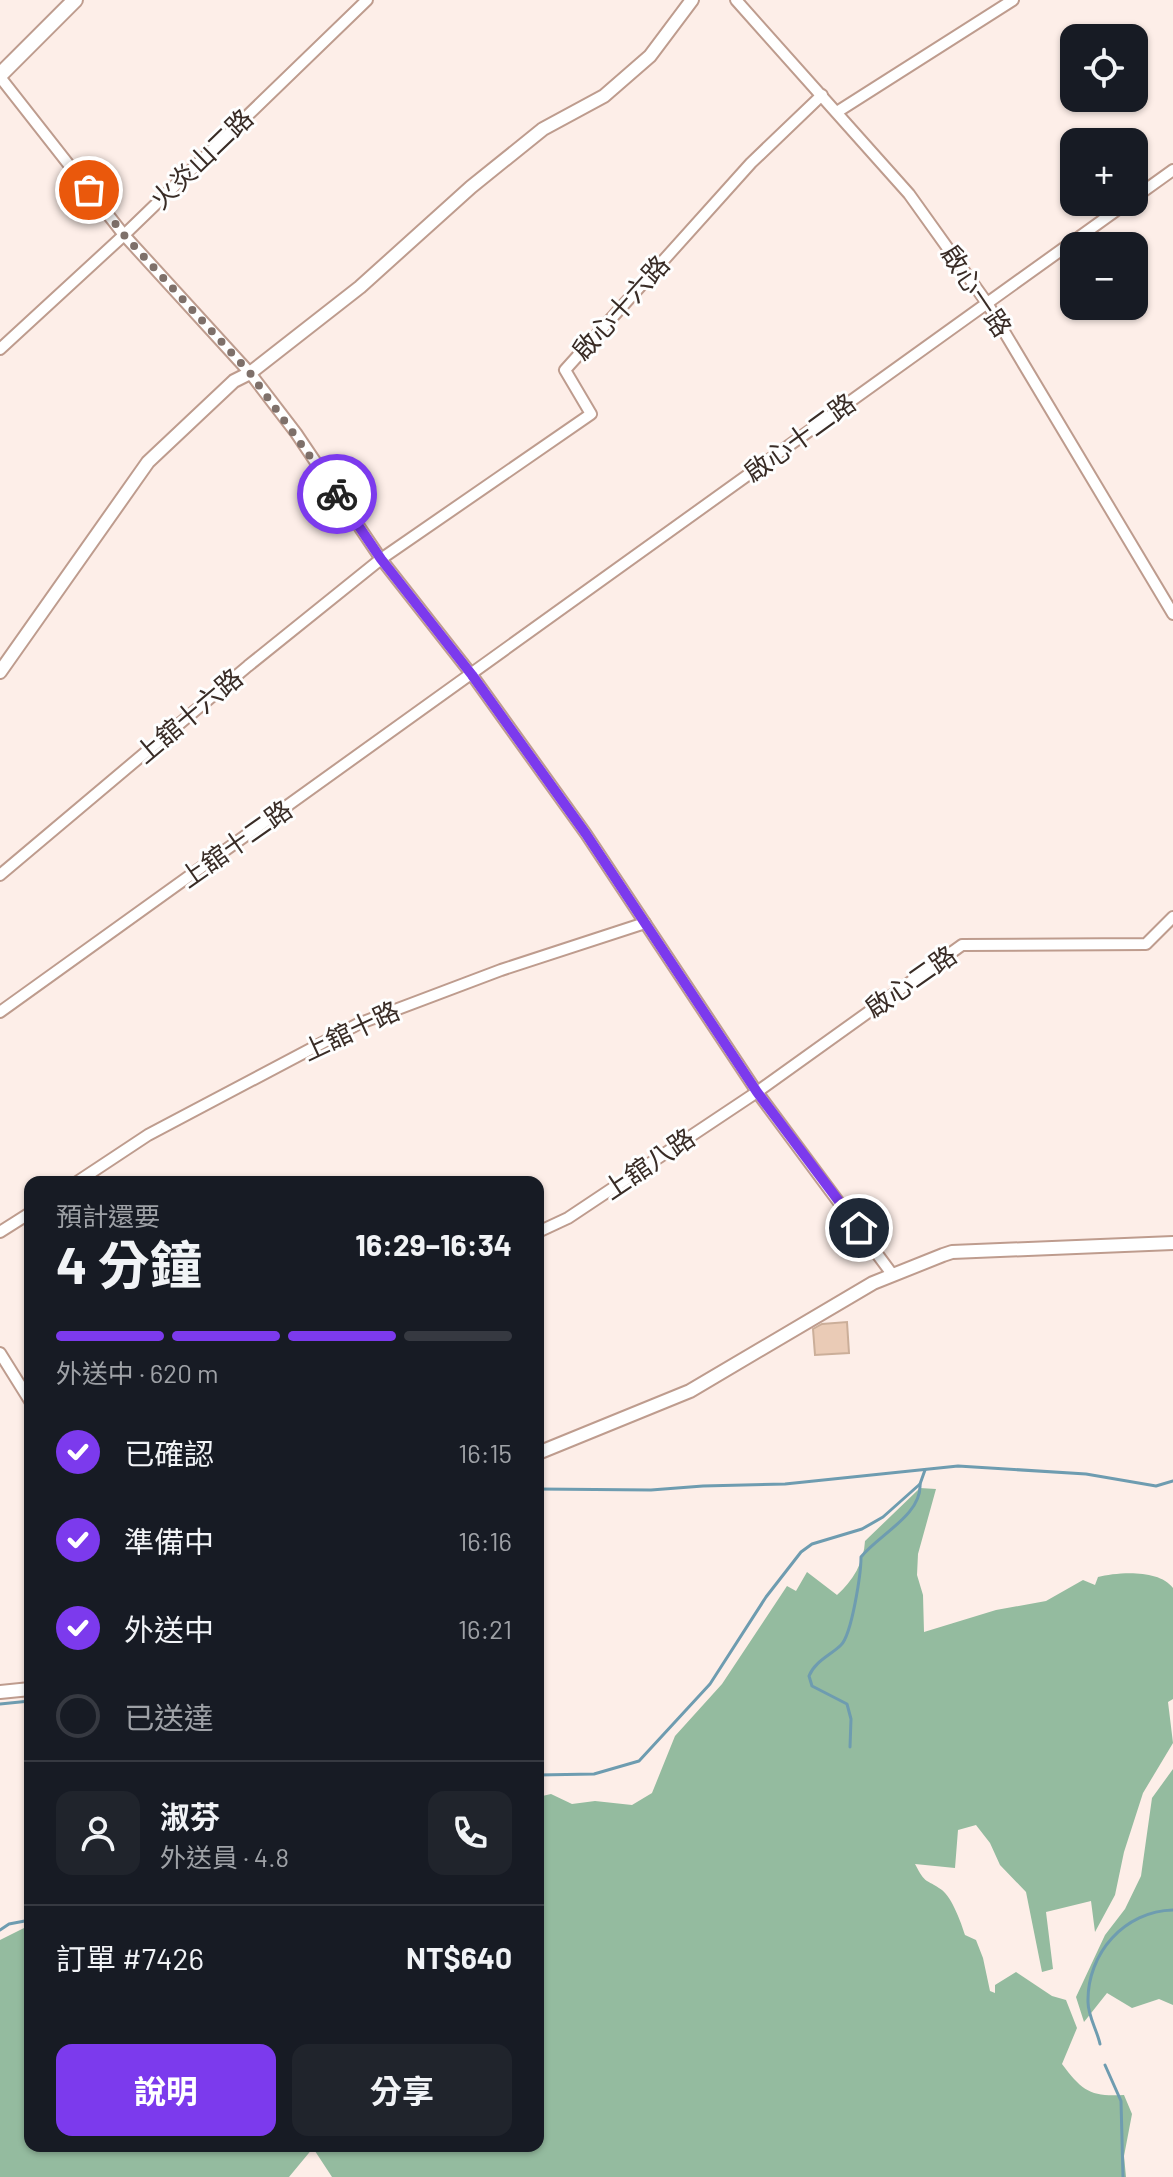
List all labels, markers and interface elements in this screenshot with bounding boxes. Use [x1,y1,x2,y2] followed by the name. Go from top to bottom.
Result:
[1060,24,1148,320] map controls
[1060,24,1148,112] button: locate
[143,102,258,214] street label: 火炎山二路
[1060,128,1148,216] button: +
[55,156,123,224] pin
[67,168,111,212] icon: bag
[1060,232,1148,320] button: −
[935,238,1019,342] street label: 啟心一路
[565,248,675,366] street label: 啟心十六路
[737,386,861,488] street label: 啟心十二路
[297,454,377,534] courier
[315,472,359,516] icon: bike
[128,661,248,769] street label: 上舘十六路
[173,793,297,893] street label: 上舘十二路
[859,938,962,1023] street label: 啟心二路
[297,994,404,1066] street label: 上舘十路
[596,1121,700,1205] street label: 上舘八路
[825,1194,893,1262] pin
[56,1200,160,1231] text: 預計還要
[837,1206,881,1250] icon: home
[355,1226,512,1262] text: 16:29–16:34
[56,1232,202,1294] text: 4 分鐘
[56,1357,219,1388] text: 外送中 · 620 m
[56,1430,100,1474] icon: check
[124,1435,214,1471] text: 已確認
[458,1437,512,1468] text: 16:15
[56,1518,100,1562] icon: check
[124,1523,214,1559] text: 準備中
[458,1525,512,1556] text: 16:16
[56,1606,100,1650] icon: check
[124,1611,214,1647] text: 外送中
[458,1613,512,1644] text: 16:21
[124,1699,214,1735] text: 已送達
[56,1791,140,1875] button: person
[428,1791,512,1875] button: phone
[160,1798,220,1834] text: 淑芬
[160,1841,289,1872] text: 外送員 · 4.8
[406,1939,512,1975] text: NT$640
[56,1940,204,1976] text: 訂單 #7426
[56,2044,276,2136] button: 說明
[292,2044,512,2136] button: 分享

